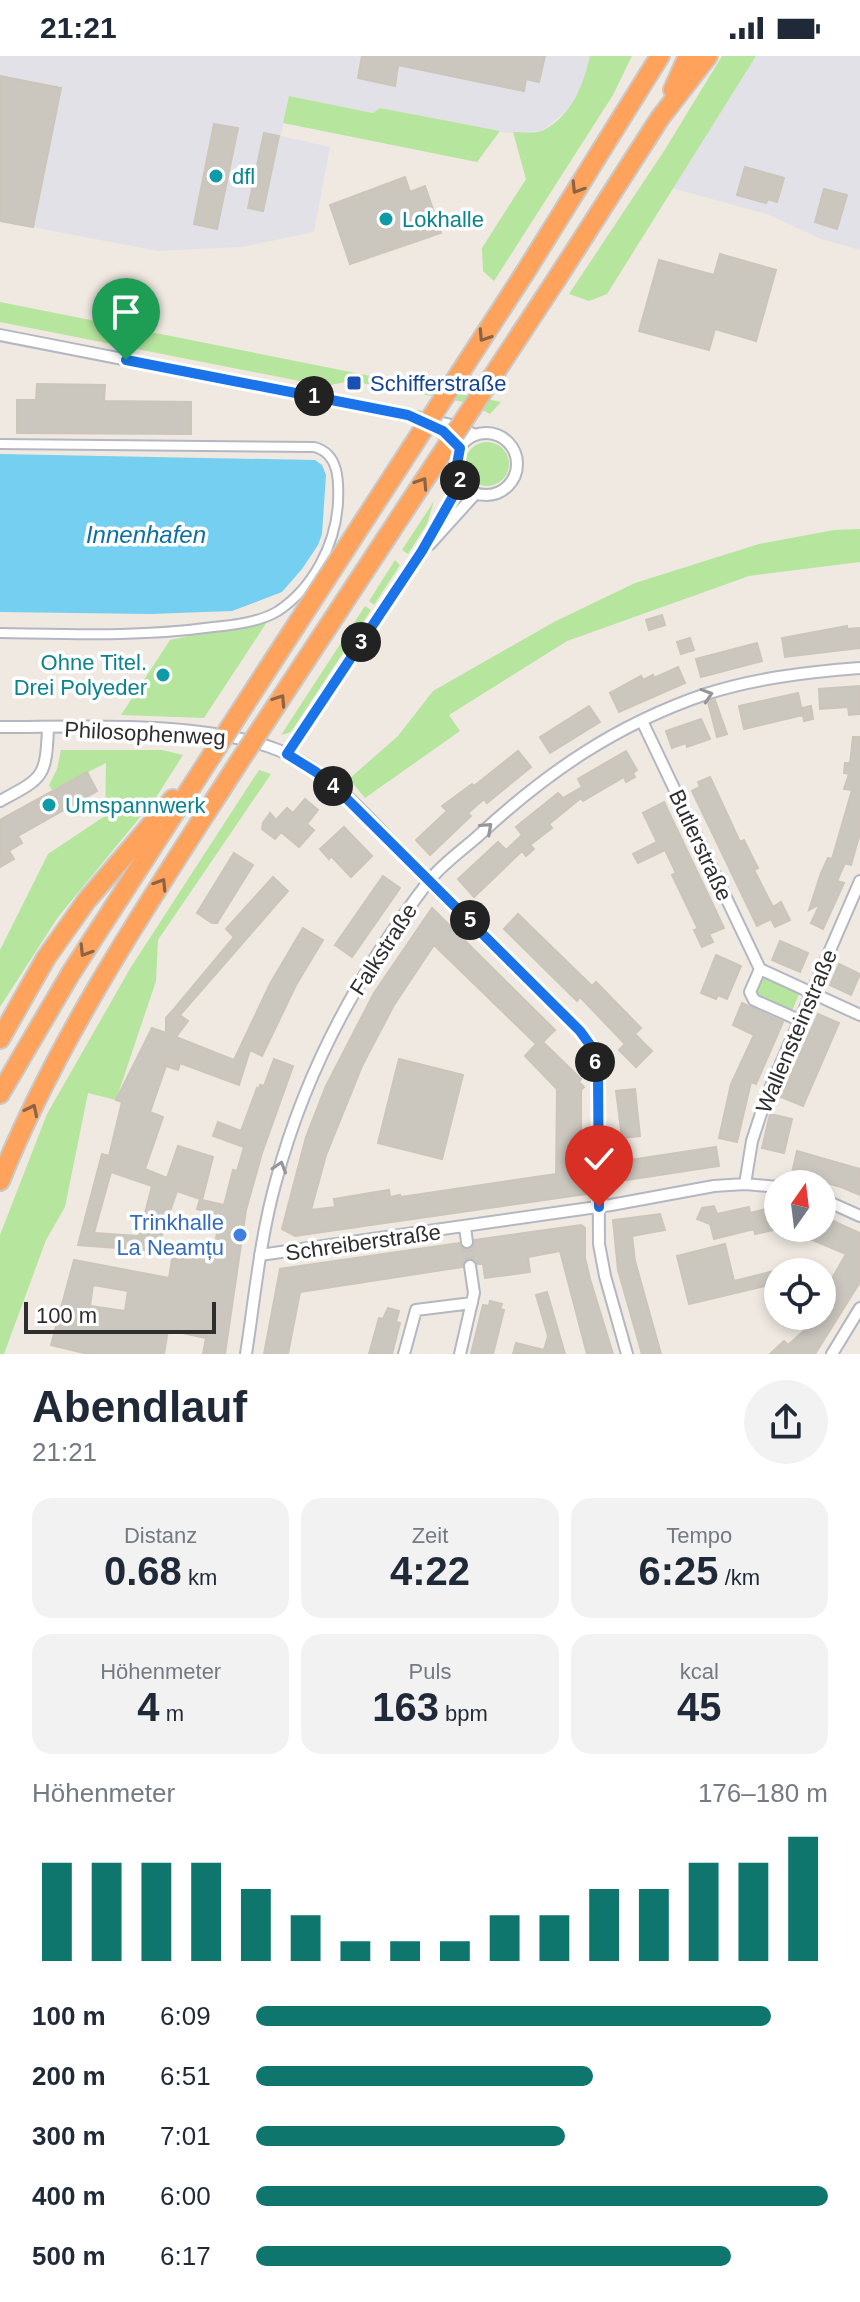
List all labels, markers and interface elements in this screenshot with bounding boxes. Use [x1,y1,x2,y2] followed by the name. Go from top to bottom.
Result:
[40,11,117,44] text: 21:21
[232,164,255,189] place label: dfl
[207,167,225,185] marker: dfl
[571,179,586,194] one-way arrow
[402,207,484,232] place label: Lokhalle
[377,210,395,228] marker: Lokhalle
[92,278,160,360] pin
[104,290,148,334] icon: arrive
[478,327,493,342] one-way arrow
[370,371,507,396] place label: Schifferstraße
[345,374,363,392] marker: Schifferstraße
[294,376,334,416] pin: 1
[308,383,320,408] text: 1
[440,460,480,500] pin: 2
[454,467,466,492] text: 2
[413,477,428,492] one-way arrow
[86,521,206,548] water label: Innenhafen
[341,622,381,662] pin: 3
[355,629,367,654] text: 3
[14,650,147,700] place label: Ohne Titel. Drei Polyeder
[154,666,172,684] marker: Ohne Titel. Drei Polyeder
[700,688,714,704] one-way arrow
[270,695,285,709] one-way arrow
[64,717,226,750] street label: Philosophenweg
[313,766,353,806] pin: 4
[327,773,339,798] text: 4
[664,786,737,905] street label: Butlerstraße
[65,793,207,818] place label: Umspannwerk
[40,796,58,814] marker: Umspannwerk
[477,823,492,837] one-way arrow
[151,878,167,893] one-way arrow
[345,899,422,1000] street label: Falkstraße
[450,900,490,940] pin: 5
[464,907,476,932] text: 5
[79,942,94,957] one-way arrow
[751,946,842,1117] street label: Wallensteinstraße
[575,1042,615,1082] pin: 6
[589,1049,601,1074] text: 6
[22,1103,38,1118] one-way arrow
[565,1125,633,1207] pin
[577,1137,621,1181] icon: check
[271,1161,287,1175] one-way arrow
[764,1170,836,1242] north arrow
[764,1170,836,1330] map controls
[116,1210,224,1260] place label: Trinkhalle La Neamțu
[284,1219,442,1266] street label: Schreiberstraße
[231,1226,249,1244] marker: Trinkhalle La Neamțu
[764,1258,836,1330] button: locate
[24,1298,216,1334] scale bar
[36,1303,97,1328] text: 100 m
[744,1380,828,1464] button: share
[32,1382,247,1431] text: Abendlauf
[32,1437,97,1467] text: 21:21
[124,1523,197,1548] text: Distanz
[412,1523,448,1548] text: Zeit
[666,1523,732,1548] text: Tempo
[104,1549,182,1593] text: 0.68
[390,1549,470,1593] text: 4:22
[639,1549,719,1593] text: 6:25
[182,1565,217,1590] text: km
[719,1565,760,1590] text: /km
[100,1659,221,1684] text: Höhenmeter
[409,1659,451,1684] text: Puls
[680,1659,719,1684] text: kcal
[137,1685,160,1729] text: 4
[372,1685,439,1729] text: 163
[677,1685,722,1729] text: 45
[160,1701,184,1726] text: m
[439,1701,488,1726] text: bpm
[32,1778,175,1808] text: Höhenmeter
[698,1778,828,1808] text: 176–180 m
[32,2001,106,2031] text: 100 m
[160,2001,211,2031] text: 6:09
[32,2061,106,2091] text: 200 m
[160,2061,211,2091] text: 6:51
[32,2121,106,2151] text: 300 m
[160,2121,211,2151] text: 7:01
[32,2181,106,2211] text: 400 m
[160,2181,211,2211] text: 6:00
[32,2241,106,2271] text: 500 m
[160,2241,211,2271] text: 6:17

